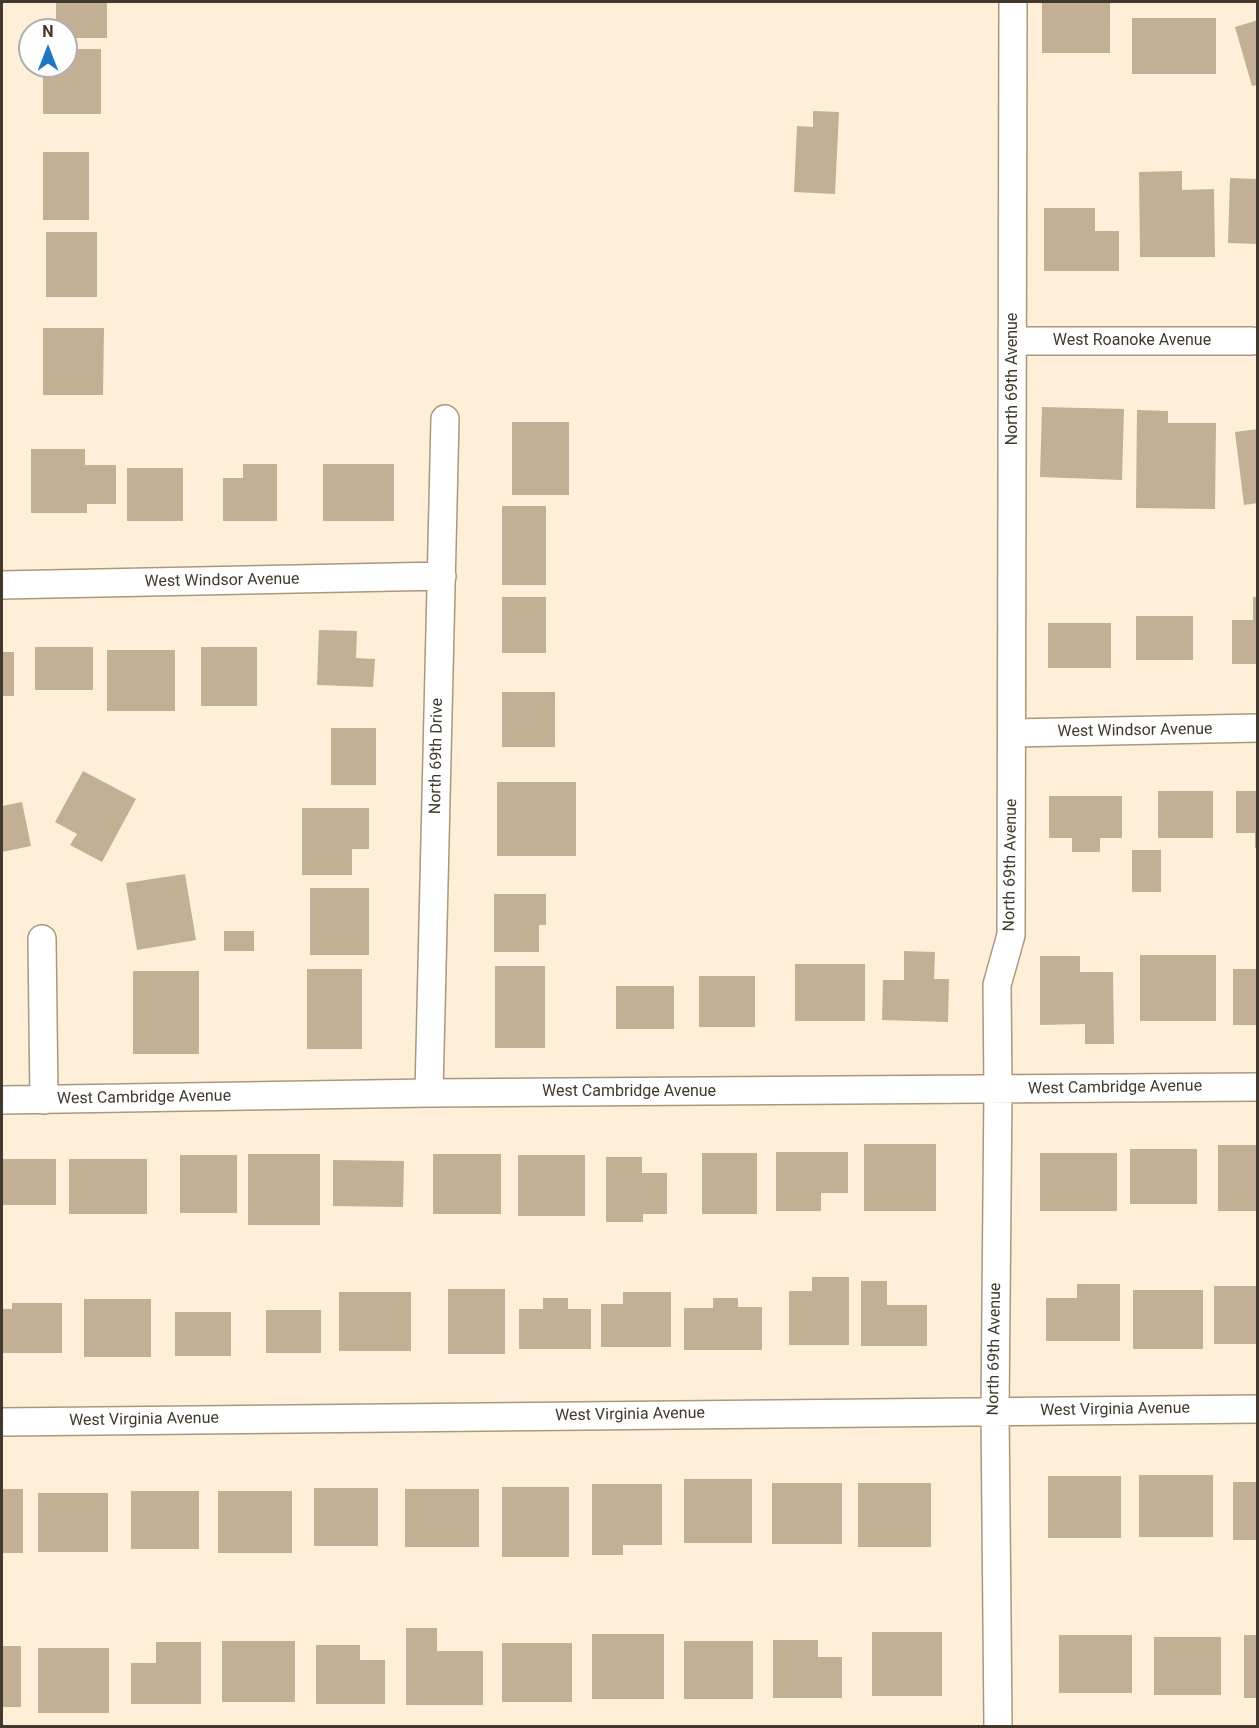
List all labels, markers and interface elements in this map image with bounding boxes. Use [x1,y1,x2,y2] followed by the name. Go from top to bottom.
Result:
[18,18,78,78] north arrow
[42,22,54,41] text: N
[1003,313,1023,445] street label: North 69th Avenue
[1053,331,1211,351] street label: West Roanoke Avenue
[144,570,300,592] street label: West Windsor Avenue
[426,698,448,814] street label: North 69th Drive
[1057,720,1213,742] street label: West Windsor Avenue
[1000,798,1022,932] street label: North 69th Avenue
[1028,1077,1202,1099] street label: West Cambridge Avenue
[542,1082,716,1102] street label: West Cambridge Avenue
[57,1087,231,1109] street label: West Cambridge Avenue
[984,1282,1006,1416] street label: North 69th Avenue
[1040,1399,1190,1421] street label: West Virginia Avenue
[555,1404,705,1426] street label: West Virginia Avenue
[69,1409,219,1431] street label: West Virginia Avenue

